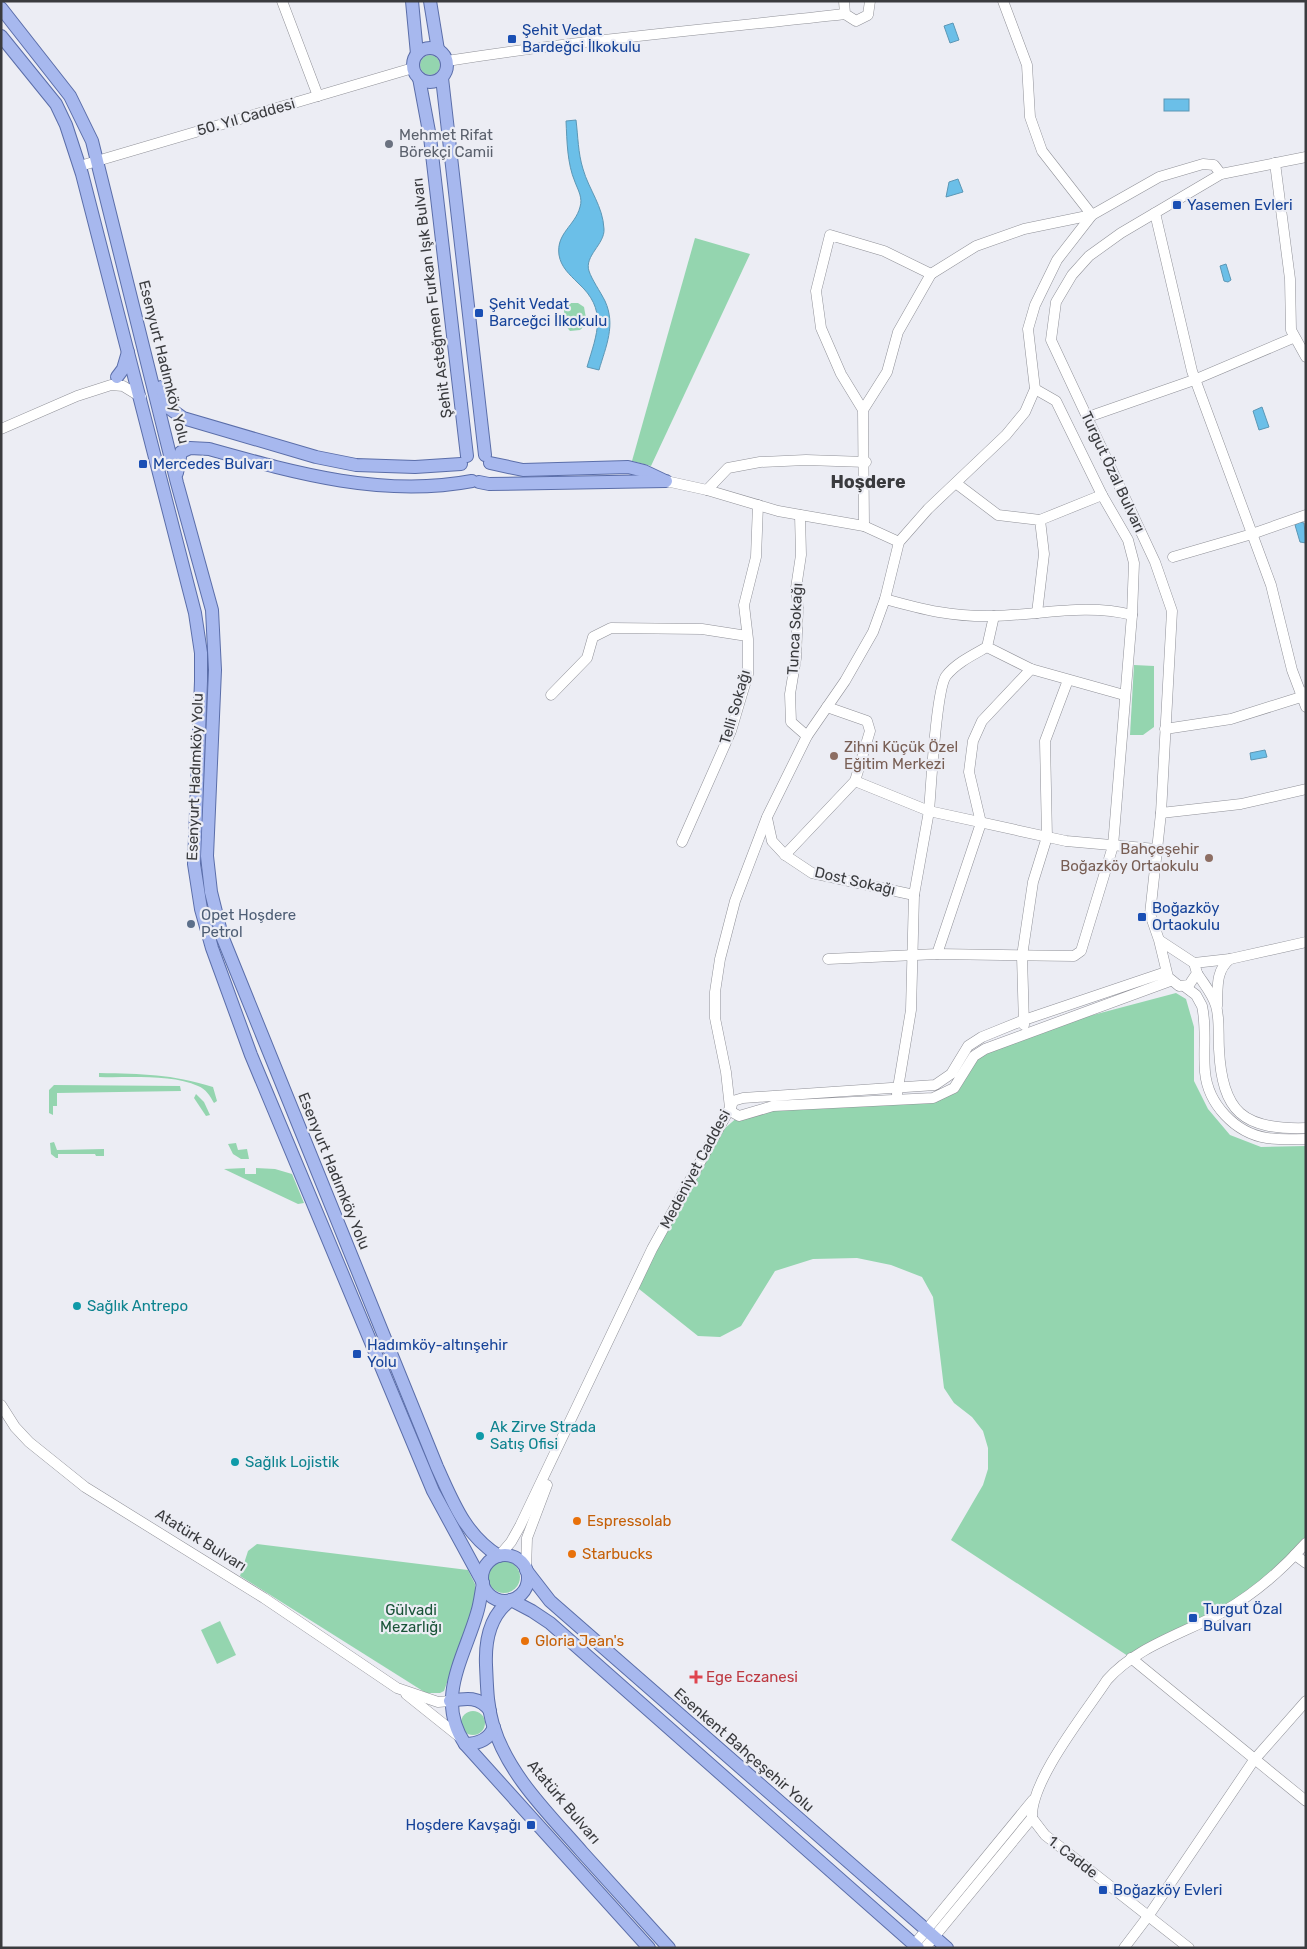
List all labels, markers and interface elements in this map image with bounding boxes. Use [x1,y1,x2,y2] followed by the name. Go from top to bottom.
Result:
[522,21,641,56] place label: Şehit Vedat Bardeğci İlkokulu
[506,33,518,45] marker: Şehit Vedat Bardeğci İlkokulu
[195,94,297,140] street label: 50. Yıl Caddesi
[399,126,493,161] place label: Mehmet Rifat Börekçi Camii
[383,138,395,150] marker: Mehmet Rifat Börekçi Camii
[408,177,456,419] street label: Şehit Asteğmen Furkan Işık Bulvarı
[1187,196,1293,214] place label: Yasemen Evleri
[1171,199,1183,211] marker: Yasemen Evleri
[135,278,193,446] street label: Esenyurt Hadımköy Yolu
[489,295,607,330] place label: Şehit Vedat Barceğci İlkokulu
[473,307,485,319] marker: Şehit Vedat Barceğci İlkokulu
[1077,409,1149,535] street label: Turgut Özal Bulvarı
[153,455,273,473] place label: Mercedes Bulvarı
[137,458,149,470] marker: Mercedes Bulvarı
[830,471,906,493] district label: Hoşdere
[784,582,806,676] street label: Tunca Sokağı
[716,668,754,746] street label: Telli Sokağı
[183,693,207,861] street label: Esenyurt Hadımköy Yolu
[844,738,958,773] place label: Zihni Küçük Özel Eğitim Merkezi
[828,750,840,762] marker: Zihni Küçük Özel Eğitim Merkezi
[1060,840,1199,875] place label: Bahçeşehir Boğazköy Ortaokulu
[1203,852,1215,864] marker: Bahçeşehir Boğazköy Ortaokulu
[813,863,897,899] street label: Dost Sokağı
[1152,899,1220,934] place label: Boğazköy Ortaokulu
[201,906,296,941] place label: Opet Hoşdere Petrol
[1136,911,1148,923] marker: Boğazköy Ortaokulu
[185,918,197,930] marker: Opet Hoşdere Petrol
[294,1090,374,1252] street label: Esenyurt Hadımköy Yolu
[656,1106,734,1232] street label: Medeniyet Caddesi
[87,1297,188,1315] place label: Sağlık Antrepo
[71,1300,83,1312] marker: Sağlık Antrepo
[367,1336,508,1371] place label: Hadımköy-altınşehir Yolu
[351,1348,363,1360] marker: Hadımköy-altınşehir Yolu
[490,1418,596,1453] place label: Ak Zirve Strada Satış Ofisi
[474,1430,486,1442] marker: Ak Zirve Strada Satış Ofisi
[245,1453,340,1471] place label: Sağlık Lojistik
[229,1456,241,1468] marker: Sağlık Lojistik
[152,1505,250,1575] street label: Atatürk Bulvarı
[587,1512,671,1530] place label: Espressolab
[571,1515,583,1527] marker: Espressolab
[582,1545,653,1563] place label: Starbucks
[566,1548,578,1560] marker: Starbucks
[1203,1600,1282,1635] place label: Turgut Özal Bulvarı
[380,1601,442,1636] park label: Gülvadi Mezarlığı
[1187,1612,1199,1624] marker: Turgut Özal Bulvarı
[535,1632,625,1650] place label: Gloria Jean's
[519,1635,531,1647] marker: Gloria Jean's
[706,1668,798,1686] place label: Ege Eczanesi
[690,1671,702,1683] marker: Ege Eczanesi
[670,1684,818,1816] street label: Esenkent Bahçeşehir Yolu
[524,1756,604,1848] street label: Atatürk Bulvarı
[405,1816,521,1834] place label: Hoşdere Kavşağı
[525,1819,537,1831] marker: Hoşdere Kavşağı
[1044,1832,1102,1882] street label: 1. Cadde
[1113,1881,1222,1899] place label: Boğazköy Evleri
[1097,1884,1109,1896] marker: Boğazköy Evleri

